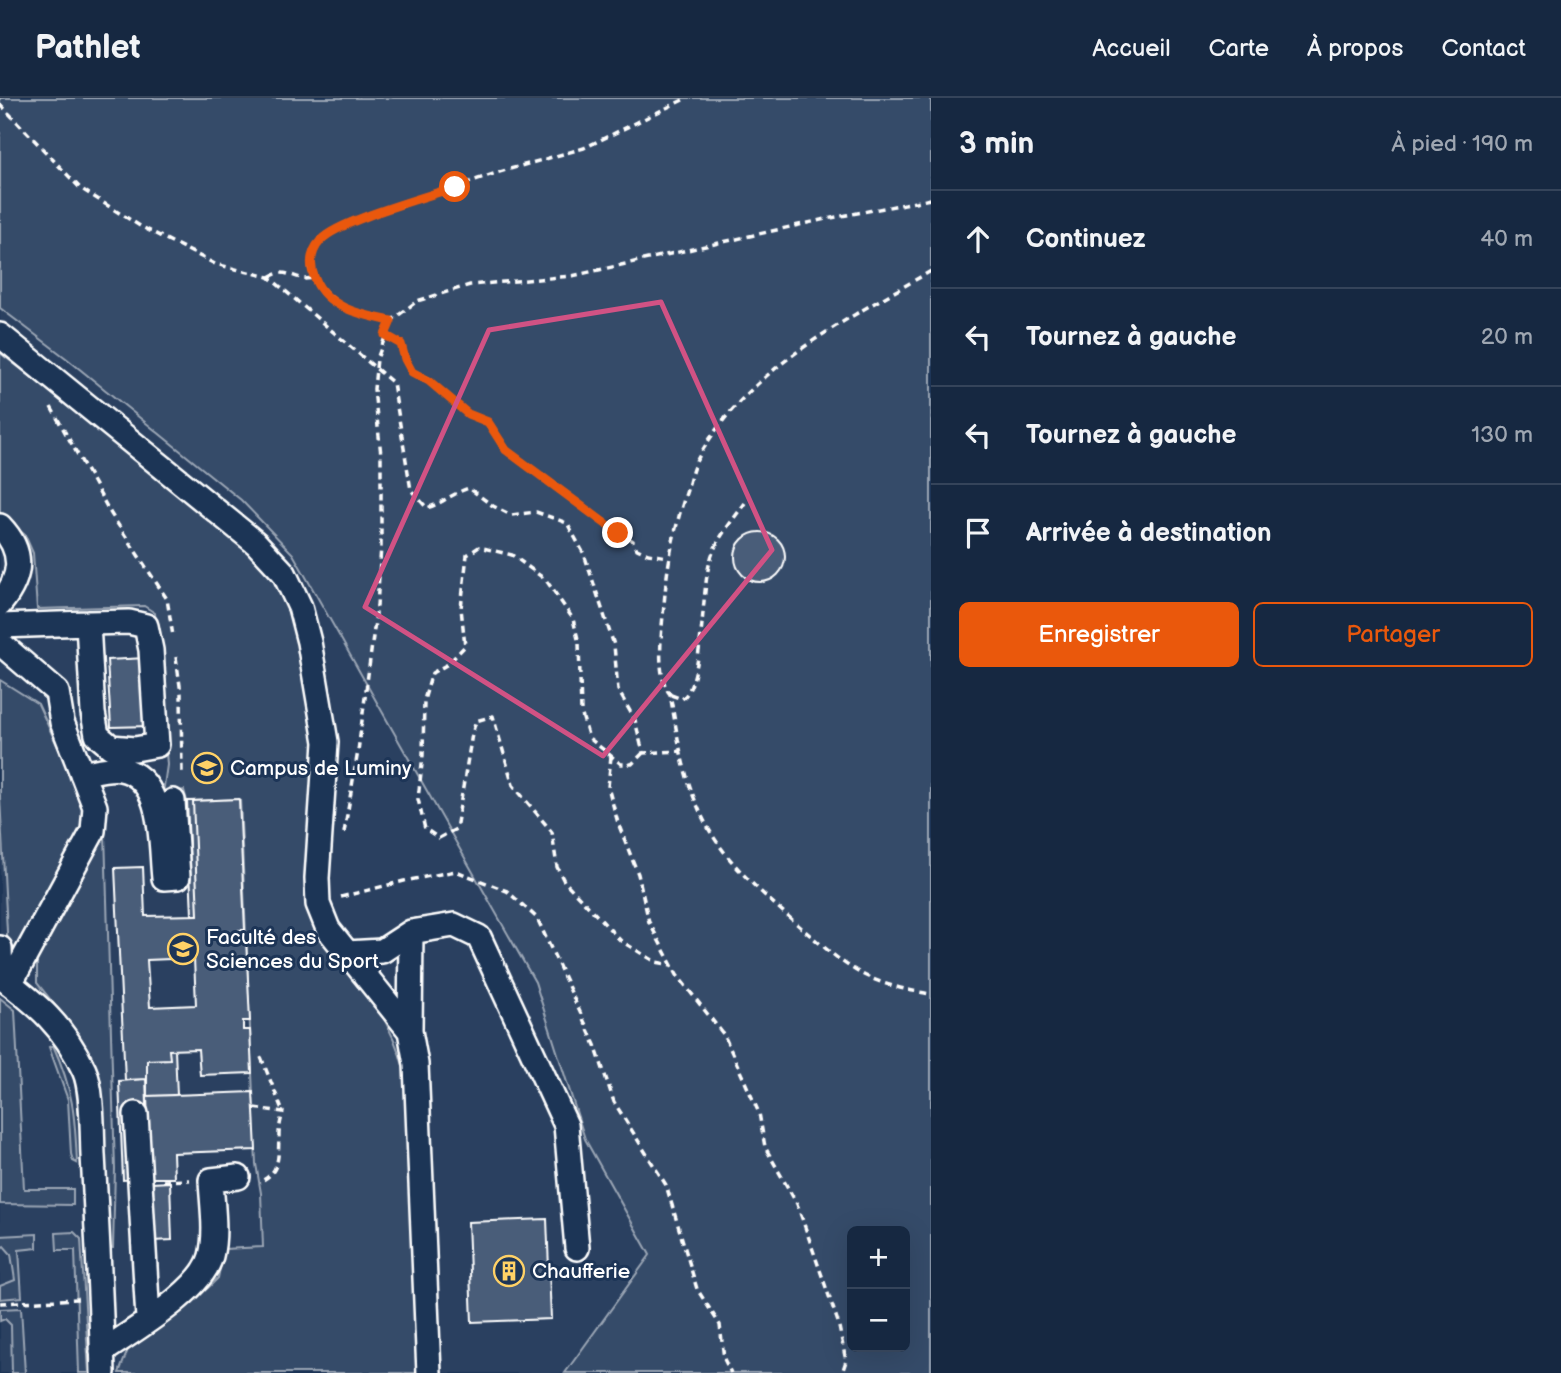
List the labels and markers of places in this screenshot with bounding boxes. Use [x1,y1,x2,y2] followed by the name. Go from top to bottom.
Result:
[190,751,224,785] school or university icon: Campus de Luminy
[230,756,412,781] place label: Campus de Luminy
[206,925,379,974] place label: Faculté des Sciences du Sport
[166,932,200,966] school or university icon: Faculté des Sciences du Sport
[492,1254,526,1288] building icon: Chaufferie
[532,1259,630,1284] place label: Chaufferie

